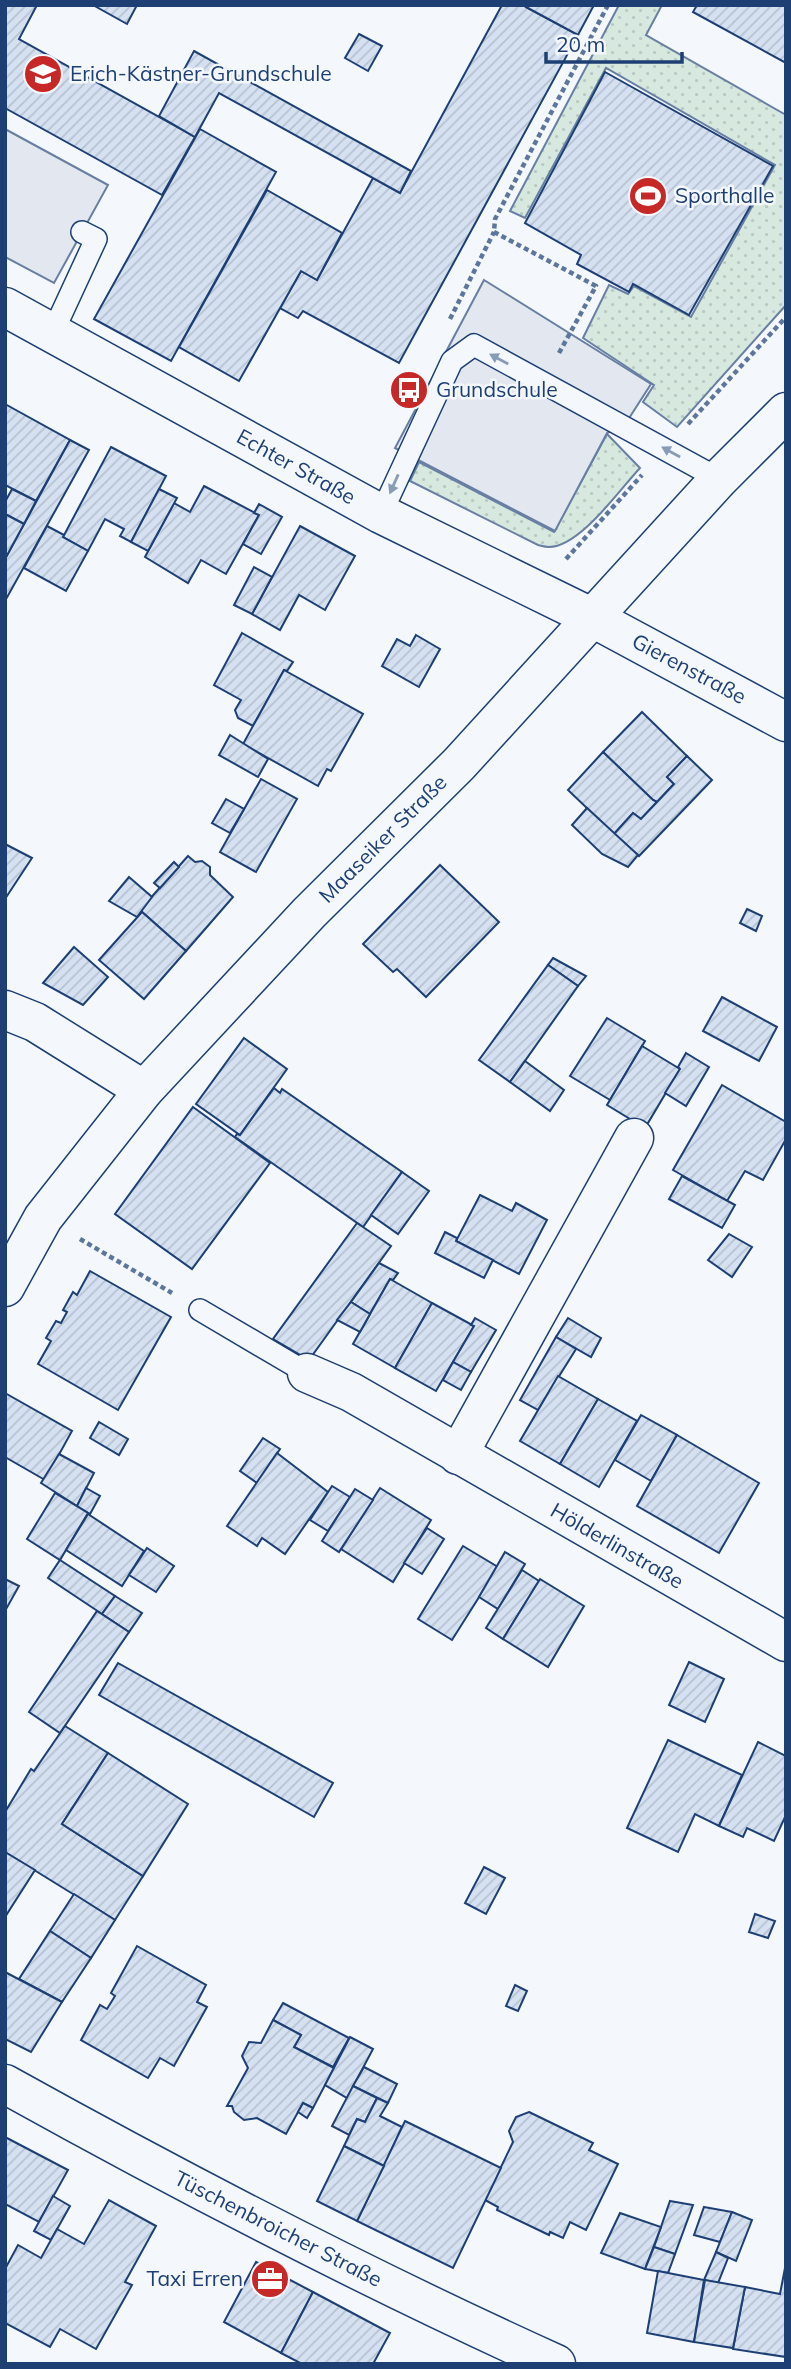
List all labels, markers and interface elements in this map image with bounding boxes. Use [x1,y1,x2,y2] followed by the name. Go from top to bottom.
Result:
[546,21,682,65] scale bar
[556,31,605,57] text: 20 m
[22,53,64,95] school or university icon: Erich-Kästner-Grundschule
[70,60,332,86] place label: Erich-Kästner-Grundschule
[627,175,669,217] sports icon: Sporthalle
[675,182,775,208] place label: Sporthalle
[489,353,509,364] one-way arrow
[388,369,430,411] bus stop icon: Grundschule
[436,376,558,402] place label: Grundschule
[232,423,361,509] street label: Echter Straße
[661,446,681,458] one-way arrow
[388,474,400,494] one-way arrow
[628,627,751,709] street label: Gierenstraße
[313,769,452,908] street label: Maaseiker Straße
[546,1496,689,1594] street label: Hölderlinstraße
[170,2164,387,2292] street label: Tüschenbroicher Straße
[249,2258,291,2300] office icon: Taxi Erren
[146,2265,243,2291] place label: Taxi Erren

